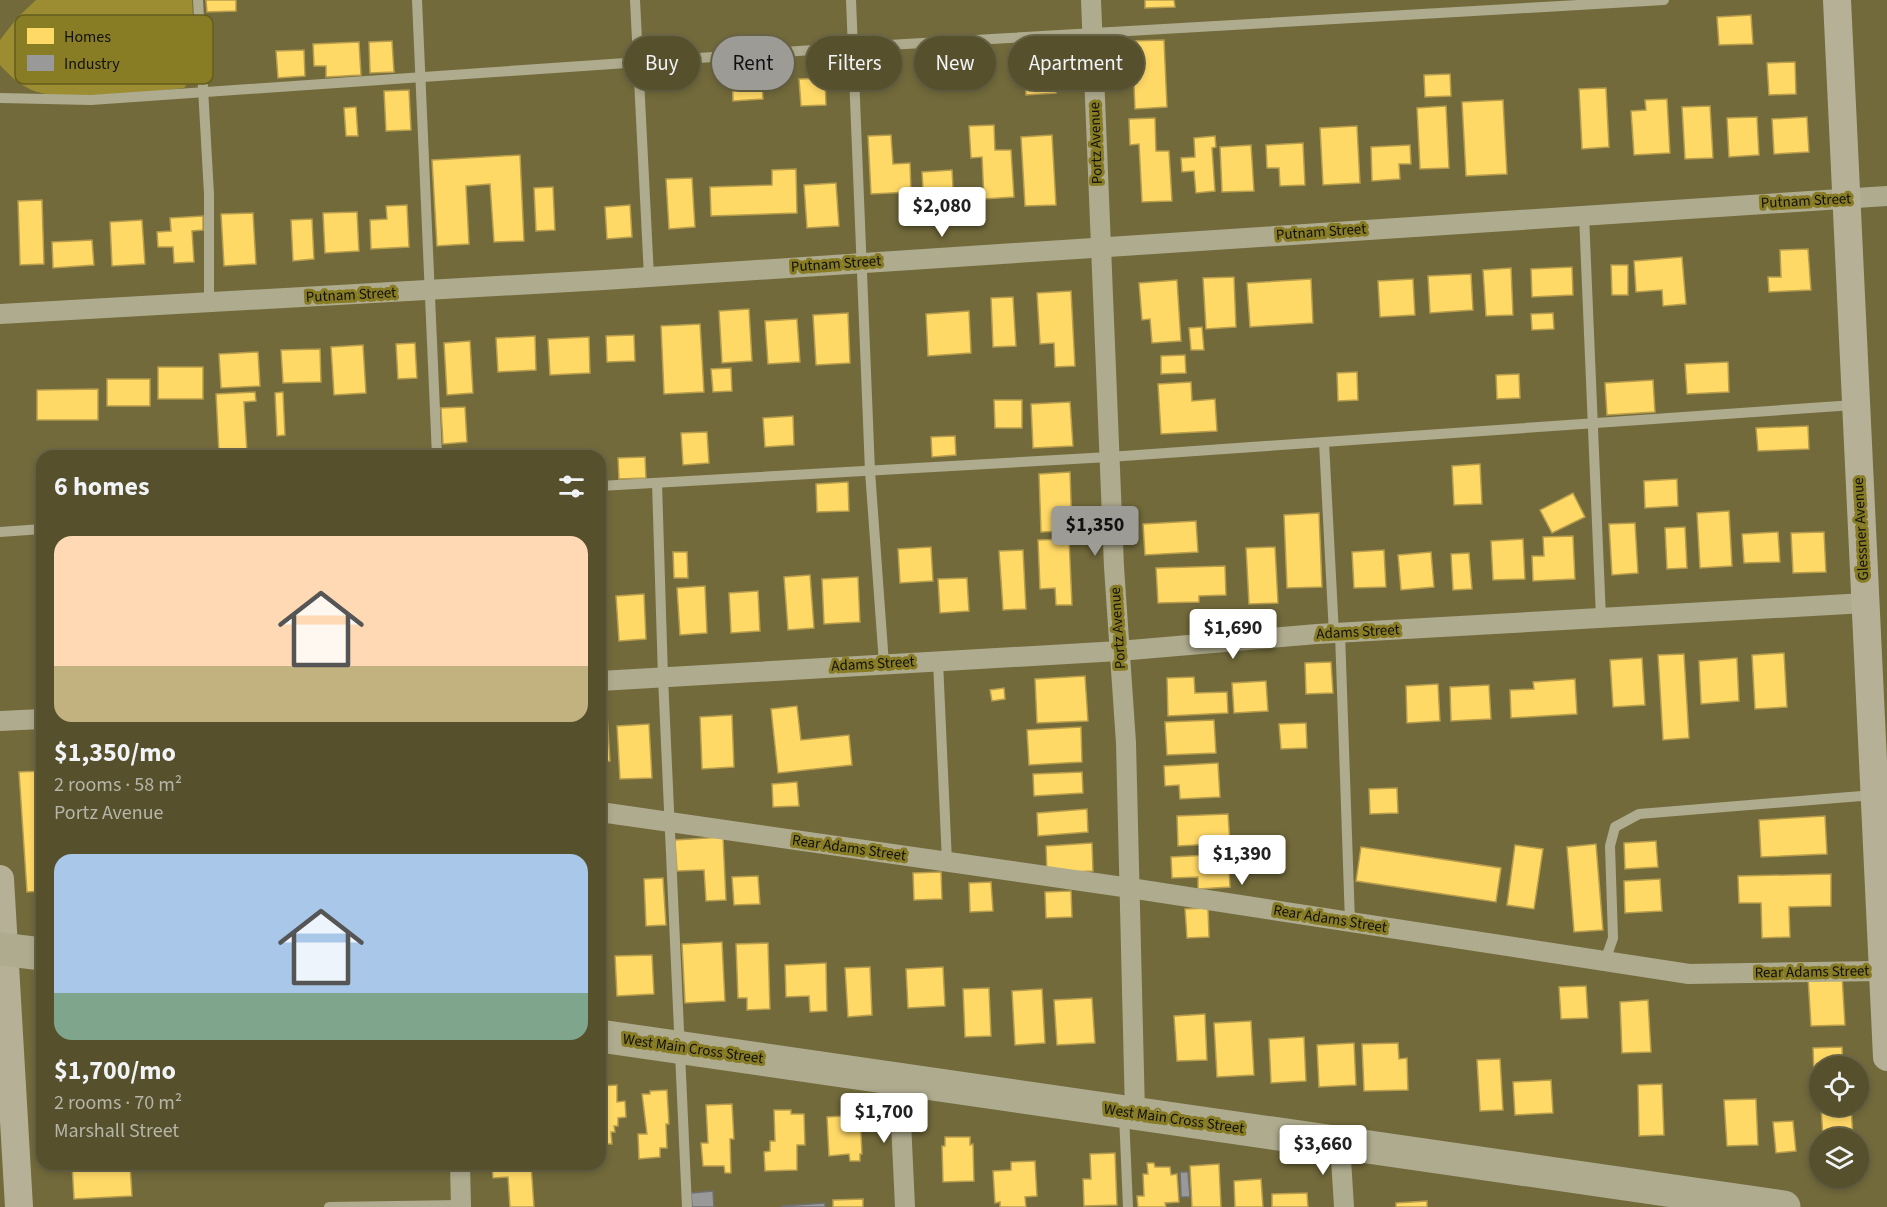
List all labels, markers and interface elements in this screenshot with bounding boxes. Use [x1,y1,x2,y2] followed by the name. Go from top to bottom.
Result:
[15,15,213,84] legend
[64,26,111,48] text: Homes
[624,36,700,90] chip: Buy
[712,36,794,90] chip: Rent
[806,36,902,90] chip: Filters
[914,36,996,90] chip: New
[1008,36,1144,90] chip: Apartment
[64,53,120,75] text: Industry
[1084,102,1108,184] street label: Portz Avenue
[893,187,991,238] pin: $2,080
[1760,188,1852,214] street label: Putnam Street
[913,192,971,220] text: $2,080
[1275,218,1367,246] street label: Putnam Street
[790,250,882,278] street label: Putnam Street
[305,282,397,308] street label: Putnam Street
[54,468,149,505] text: 6 homes
[555,470,588,503] icon: filters
[1848,477,1874,581] street label: Glessner Avenue
[1046,506,1144,557] pin: $1,350
[1066,511,1124,539] text: $1,350
[267,575,375,683] icon: home
[1105,586,1131,670] street label: Portz Avenue
[1184,609,1282,660] pin: $1,690
[1204,614,1262,642] text: $1,690
[1316,619,1400,645] street label: Adams Street
[831,651,915,677] street label: Adams Street
[54,734,176,771] text: $1,350/mo
[54,771,182,799] text: 2 rooms · 58 m²
[54,799,164,827] text: Portz Avenue
[791,830,907,866] street label: Rear Adams Street
[1193,835,1291,886] pin: $1,390
[1213,840,1271,868] text: $1,390
[267,893,375,1001] icon: home
[1272,900,1388,938] street label: Rear Adams Street
[1754,961,1870,983] street label: Rear Adams Street
[621,1029,765,1069] street label: West Main Cross Street
[54,1052,176,1089] text: $1,700/mo
[1809,1056,1869,1188] map controls
[1809,1056,1869,1116] button: locate
[54,1089,182,1117] text: 2 rooms · 70 m²
[835,1093,933,1144] pin: $1,700
[855,1098,913,1126] text: $1,700
[1102,1099,1246,1139] street label: West Main Cross Street
[54,1117,179,1145] text: Marshall Street
[1274,1125,1372,1176] pin: $3,660
[1809,1128,1869,1188] button: layers
[1294,1130,1352,1158] text: $3,660

